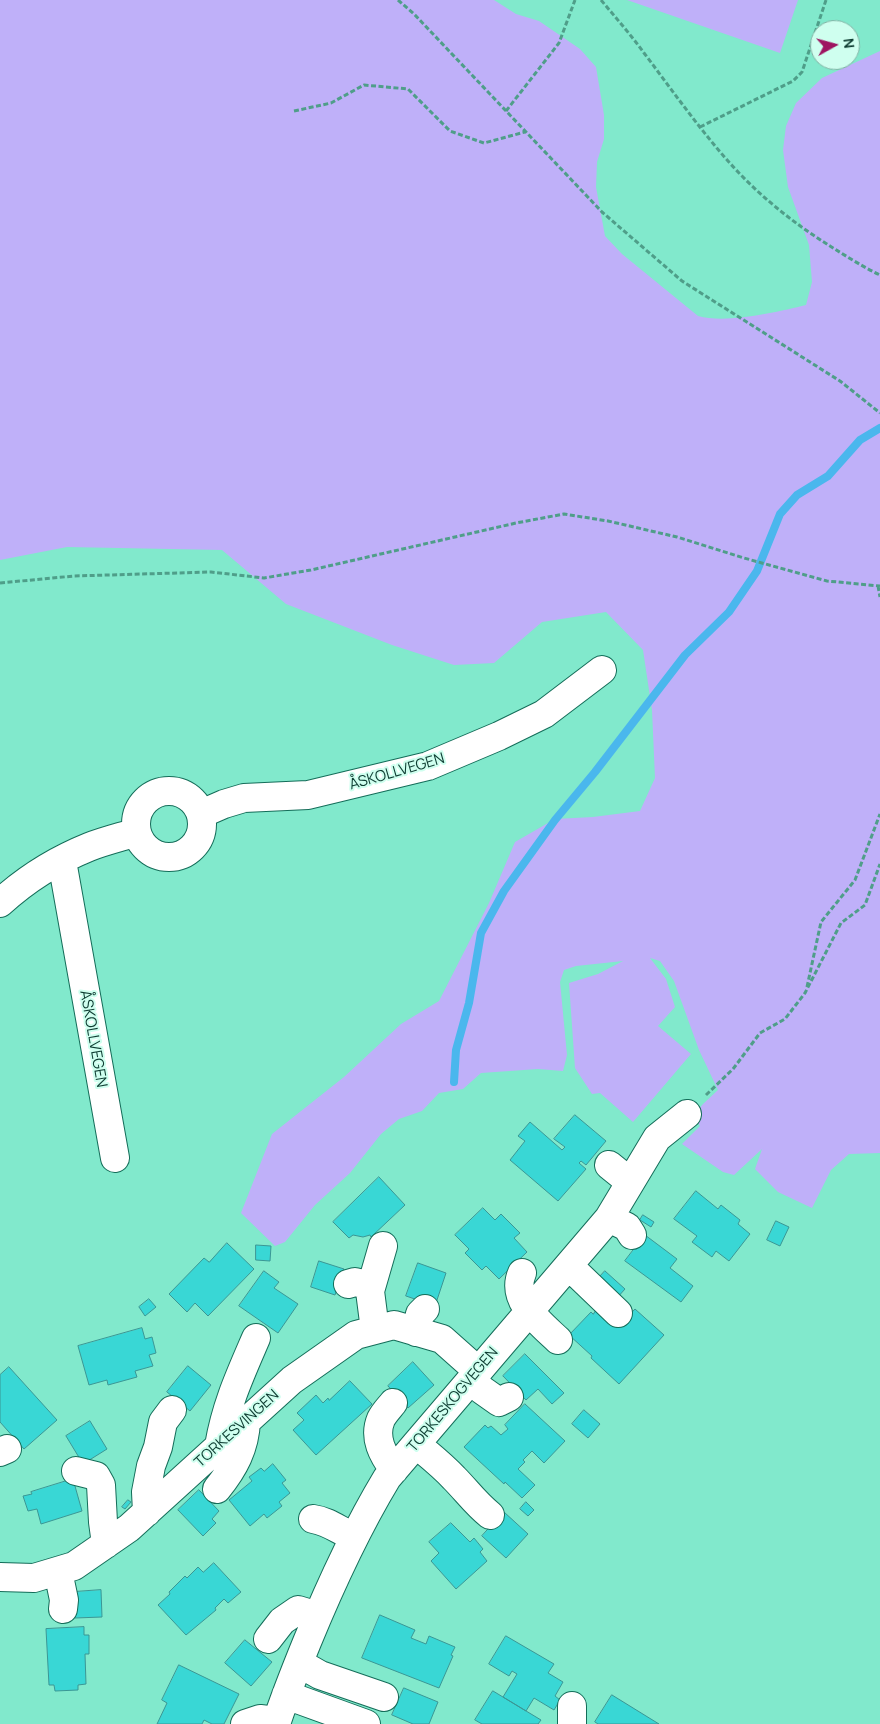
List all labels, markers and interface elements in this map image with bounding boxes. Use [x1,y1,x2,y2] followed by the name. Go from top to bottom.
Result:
[810,20,860,70] north arrow
[839,37,859,49] text: N
[347,750,447,794] street label: ÅSKOLLVEGEN
[76,989,110,1089] street label: ÅSKOLLVEGEN
[404,1344,502,1456] street label: TORKESKOGVEGEN
[191,1386,283,1472] street label: TORKESVINGEN

